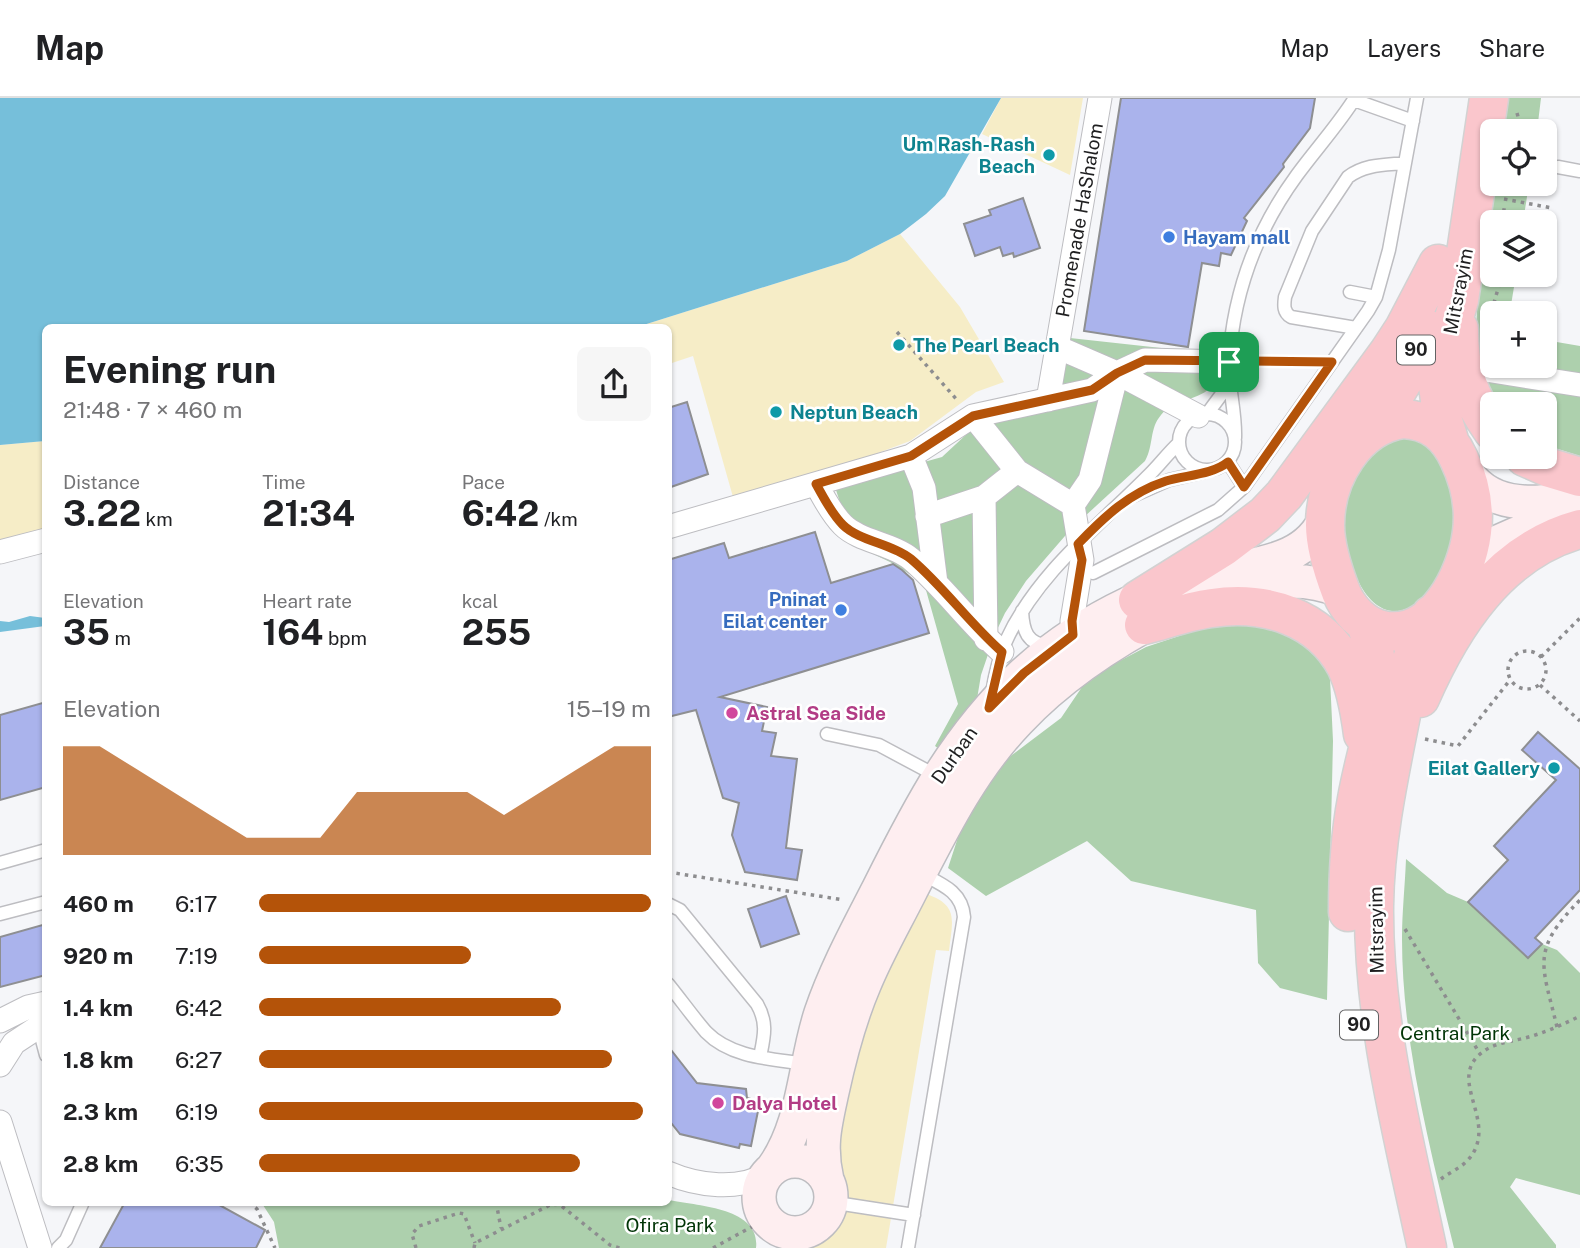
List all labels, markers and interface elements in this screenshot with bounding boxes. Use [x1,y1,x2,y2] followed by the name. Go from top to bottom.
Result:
[35,29,104,67] text: Map
[1280,34,1329,62] text: Map
[1367,34,1441,62] text: Layers
[1479,34,1545,62] text: Share
[1480,119,1557,469] map controls
[1480,119,1557,196] button: locate
[1051,121,1107,319] street label: Promenade HaShalom
[903,133,1035,177] place label: Um Rash-Rash Beach
[1041,147,1057,163] marker: Um Rash-Rash Beach
[1480,210,1557,287] button: layers
[1183,226,1290,248] place label: Hayam mall
[1161,229,1177,245] marker: Hayam mall
[1439,246,1477,336] street label: Mitsrayim
[1480,301,1557,378] button: +
[1199,332,1259,392] pin
[913,334,1060,356] place label: The Pearl Beach
[1397,336,1435,364] road number: 90
[891,337,907,353] marker: The Pearl Beach
[1210,343,1248,381] icon: arrive
[63,347,276,392] text: Evening run
[577,347,651,421] button: share
[1480,392,1557,469] button: −
[63,396,242,423] text: 21:48 · 7 × 460 m
[790,401,918,423] place label: Neptun Beach
[768,404,784,420] marker: Neptun Beach
[63,471,140,493] text: Distance
[262,471,306,493] text: Time
[462,471,505,493] text: Pace
[63,493,141,534] text: 3.22
[262,493,355,534] text: 21:34
[462,493,539,534] text: 6:42
[141,508,173,530] text: km
[539,508,578,530] text: /km
[723,588,827,632] place label: Pninat Eilat center
[63,590,144,612] text: Elevation
[262,590,352,612] text: Heart rate
[462,590,498,612] text: kcal
[833,602,849,618] marker: Pninat Eilat center
[63,612,110,653] text: 35
[262,612,323,653] text: 164
[462,612,531,653] text: 255
[110,627,131,649] text: m
[323,627,367,649] text: bpm
[63,695,161,722] text: Elevation
[567,695,651,722] text: 15–19 m
[746,702,886,724] place label: Astral Sea Side
[724,705,740,721] marker: Astral Sea Side
[927,722,981,788] street label: Durban
[1428,757,1540,779] place label: Eilat Gallery
[1546,760,1562,776] marker: Eilat Gallery
[1364,886,1388,974] street label: Mitsrayim
[63,890,134,917] text: 460 m
[175,890,218,917] text: 6:17
[63,942,133,969] text: 920 m
[175,942,218,969] text: 7:19
[63,994,133,1021] text: 1.4 km
[175,994,223,1021] text: 6:42
[1340,1010,1378,1040] road number: 90
[1400,1022,1510,1044] park label: Central Park
[63,1046,134,1073] text: 1.8 km
[175,1046,222,1073] text: 6:27
[732,1092,837,1114] place label: Dalya Hotel
[710,1095,726,1111] marker: Dalya Hotel
[63,1098,138,1125] text: 2.3 km
[175,1098,218,1125] text: 6:19
[63,1150,138,1177] text: 2.8 km
[175,1150,224,1177] text: 6:35
[626,1214,715,1236] park label: Ofira Park

